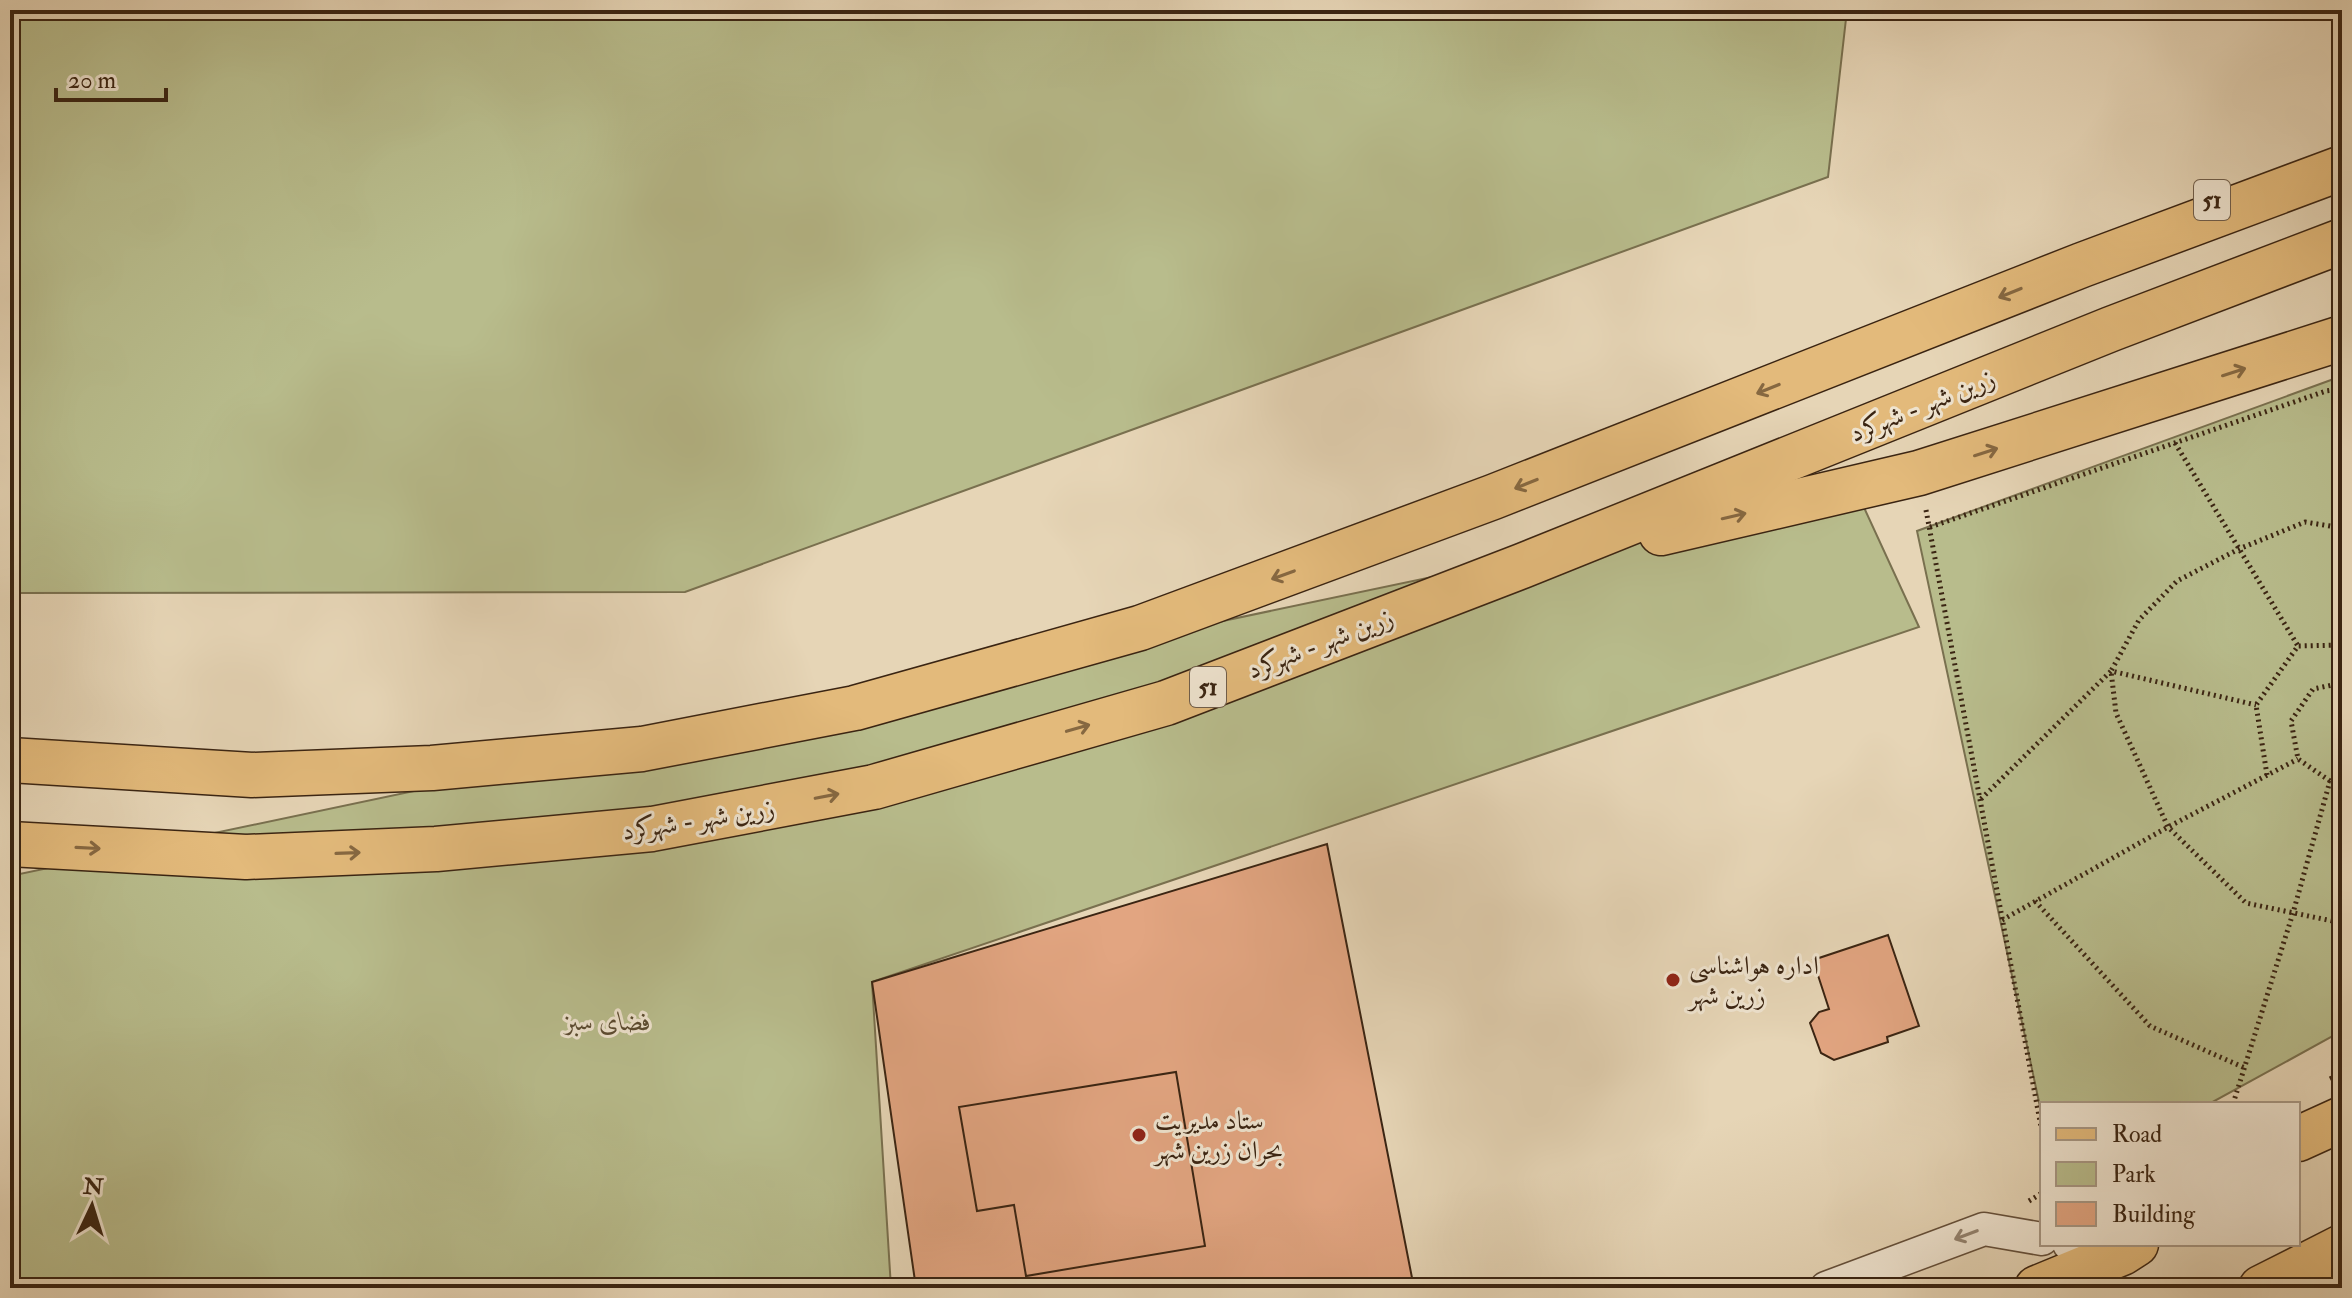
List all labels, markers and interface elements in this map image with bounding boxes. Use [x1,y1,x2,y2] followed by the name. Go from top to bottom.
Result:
[56,52,166,102] scale bar
[68,65,117,96] text: 20 m
[2194,180,2230,220] road number: 51
[1998,287,2023,301] one-way arrow
[1845,362,2000,450] street label: زرین شهر - شهرکرد
[2221,364,2246,379] one-way arrow
[1756,382,1781,397] one-way arrow
[1973,444,1999,459] one-way arrow
[1514,478,1539,492] one-way arrow
[1721,508,1747,523] one-way arrow
[1271,569,1296,583] one-way arrow
[1243,601,1398,687] street label: زرین شهر - شهرکرد
[1190,667,1226,707] road number: 51
[1065,720,1091,735] one-way arrow
[814,788,840,803] one-way arrow
[619,792,777,848] street label: زرین شهر - شهرکرد
[74,841,101,856] one-way arrow
[334,845,361,860] one-way arrow
[1686,950,1819,1012] place label: اداره هواشناسی زرین شهر
[1664,971,1682,989] marker: اداره هواشناسی زرین شهر
[563,1006,651,1038] park label: فضای سبز
[2040,1102,2300,1246] legend
[1152,1105,1283,1167] place label: ستاد مدیریت بحران زرین شهر
[2112,1119,2162,1150] text: Road
[1130,1126,1148,1144] marker: ستاد مدیریت بحران زرین شهر
[2112,1159,2156,1190] text: Park
[52,1166,132,1246] north arrow
[82,1172,104,1202] text: N
[2112,1199,2196,1230] text: Building
[1954,1229,1979,1243] one-way arrow

